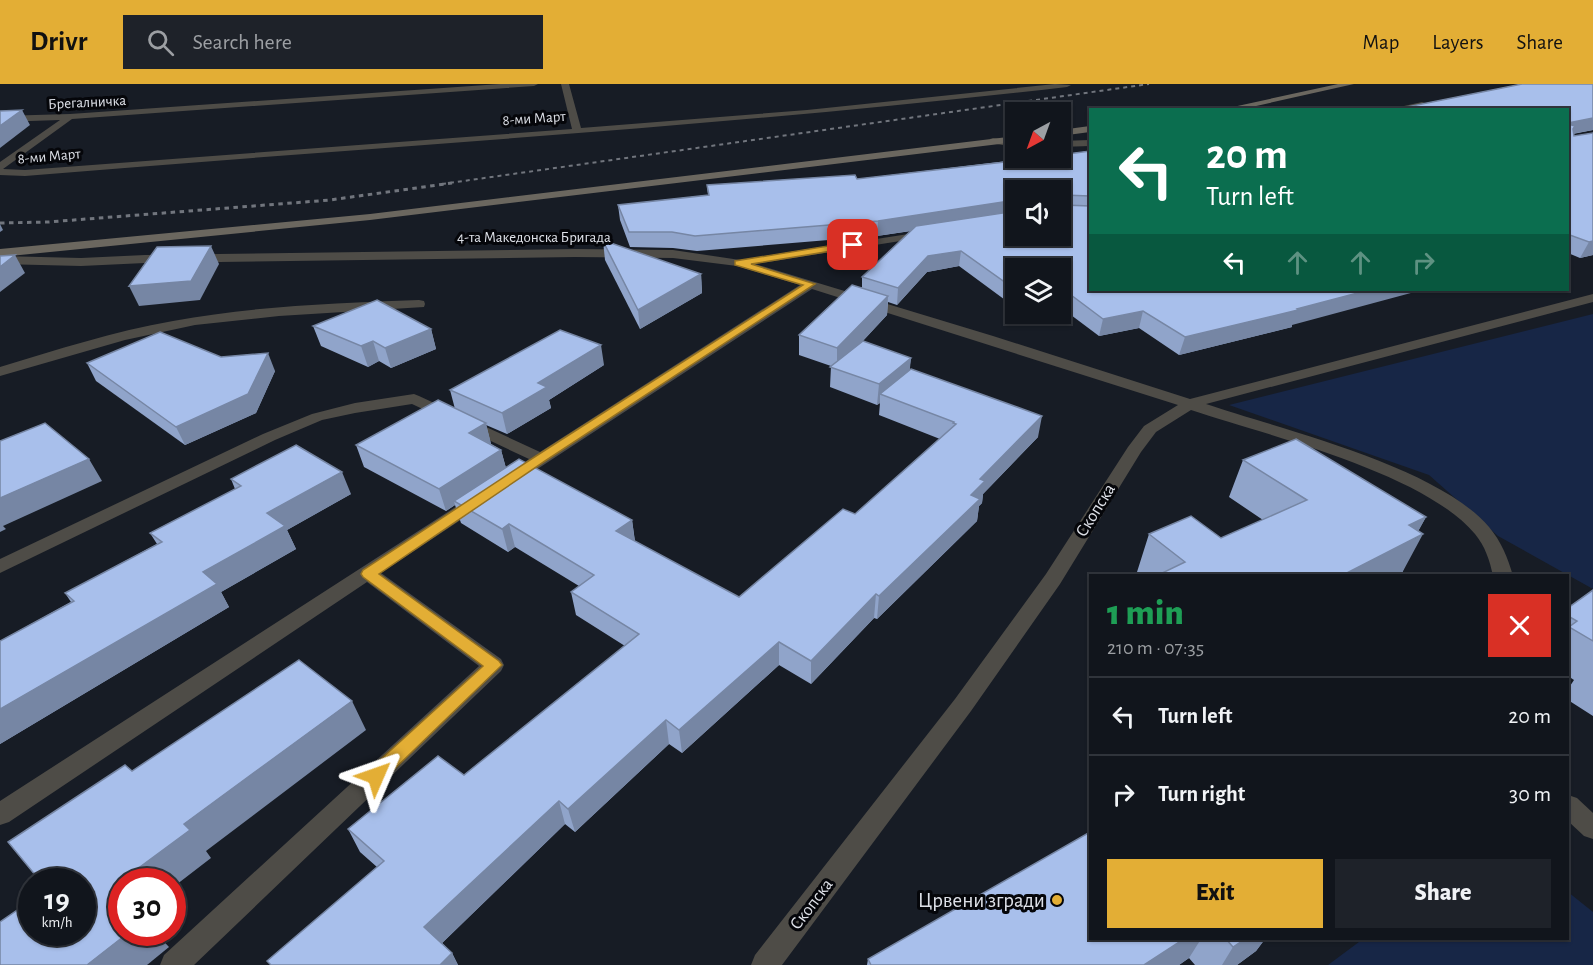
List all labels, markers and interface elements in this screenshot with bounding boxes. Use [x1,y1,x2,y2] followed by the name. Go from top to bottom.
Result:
[123,15,543,69] search box
[144,26,177,59] icon: search
[30,28,87,56] text: Drivr
[192,31,292,53] text: Search here
[1363,32,1399,53] text: Map
[1432,32,1483,53] text: Layers
[1516,32,1563,53] text: Share
[48,93,127,112] street label: Брегалничка
[1005,102,1071,168] north arrow
[1005,102,1071,324] map controls
[502,109,567,128] street label: 8-ми Март
[1107,132,1185,210] icon: left
[1206,134,1288,176] text: 20 m
[17,146,82,167] street label: 8-ми Март
[1005,180,1071,246] button: sound
[1206,183,1294,210] text: Turn left
[827,219,878,270] pin
[836,228,869,261] icon: arrive
[457,230,611,245] street label: 4-та Македонска Бригада
[1218,246,1251,279] icon: left
[1281,246,1314,279] icon: ahead
[1344,246,1377,279] icon: ahead
[1407,246,1440,279] icon: right
[1005,258,1071,324] button: layers
[1073,481,1119,540] street label: Скопска
[1488,594,1551,657] button: close
[1107,595,1184,631] text: 1 min
[1107,638,1204,658] text: 210 m · 07:35
[1107,700,1140,733] icon: left
[1158,705,1232,727] text: Turn left
[1508,705,1551,727] text: 20 m
[344,744,408,808] position arrow
[1107,778,1140,811] icon: right
[1158,783,1245,805] text: Turn right
[1509,783,1551,805] text: 30 m
[1107,859,1323,928] button: Exit
[1335,859,1551,928] button: Share
[108,868,186,946] speed limit sign: 30
[787,876,837,934] street label: Скопска
[44,885,70,915] text: 19
[918,890,1045,911] place label: Црвени згради
[1050,893,1064,907] marker: Црвени згради
[42,915,72,930] text: km/h

